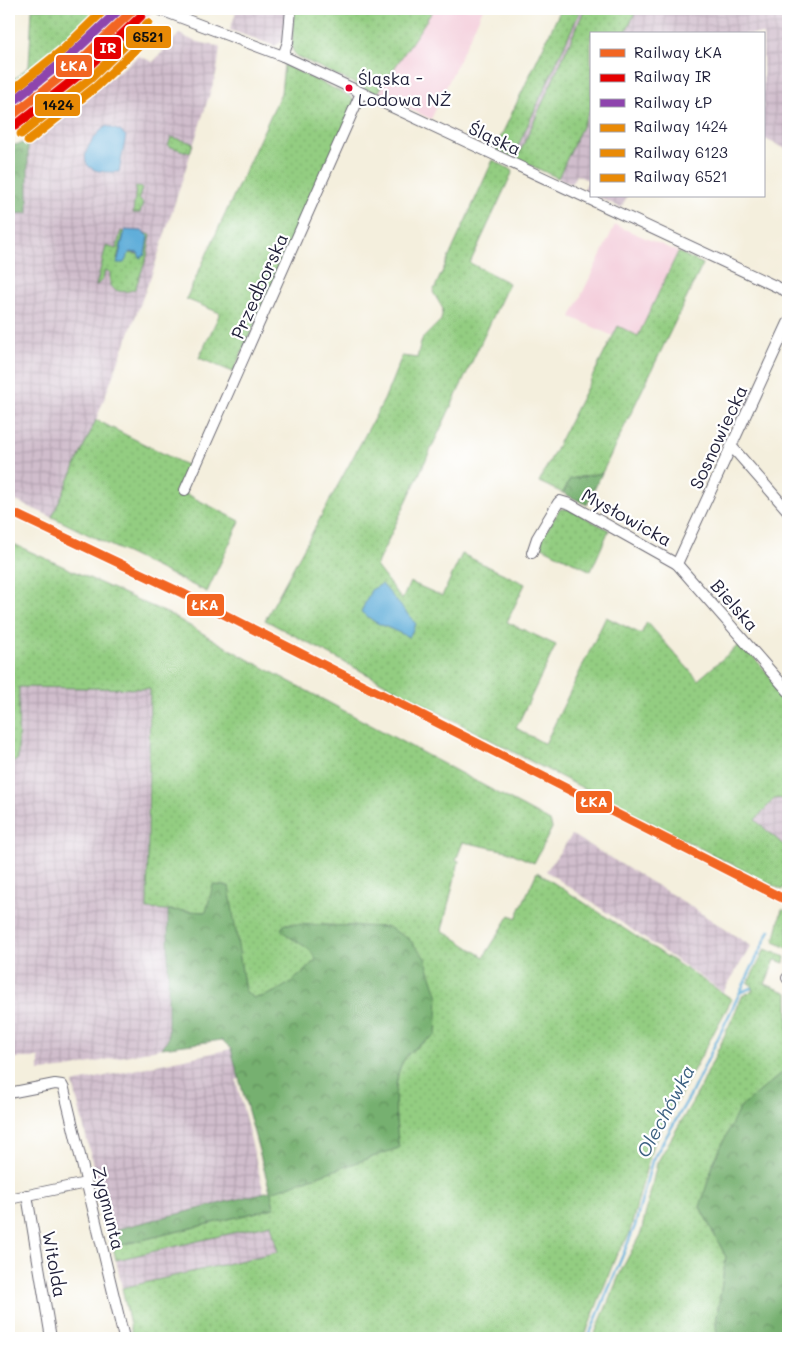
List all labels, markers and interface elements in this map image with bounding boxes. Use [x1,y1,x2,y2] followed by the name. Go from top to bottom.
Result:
[125,25,172,49] line badge: 6521
[133,27,163,46] text: 6521
[590,32,764,198] legend
[93,36,122,60] line badge: IR
[100,38,116,57] text: IR
[634,42,722,62] text: Railway ŁKA
[55,54,93,78] line badge: ŁKA
[59,56,88,75] text: ŁKA
[634,66,711,86] text: Railway IR
[358,67,451,110] place label: Śląska - Lodowa NŻ
[344,83,354,93] marker: Śląska - Lodowa NŻ
[634,92,712,112] text: Railway ŁP
[34,93,81,117] line badge: 1424
[42,95,74,114] text: 1424
[465,115,525,161] street label: Śląska
[634,116,728,136] text: Railway 1424
[634,142,728,162] text: Railway 6123
[634,166,728,186] text: Railway 6521
[225,229,293,343] street label: Przedborska
[683,381,753,493] street label: Sosnowiecka
[578,482,676,552] street label: Mysłowicka
[706,574,764,636] street label: Bielska
[186,593,225,617] line badge: ŁKA
[190,595,219,614] text: ŁKA
[575,790,613,814] line badge: ŁKA
[579,792,608,811] text: ŁKA
[630,1060,700,1162] water label: Olechówka
[87,1164,131,1252] street label: Zygmunta
[37,1229,73,1299] street label: Witolda

